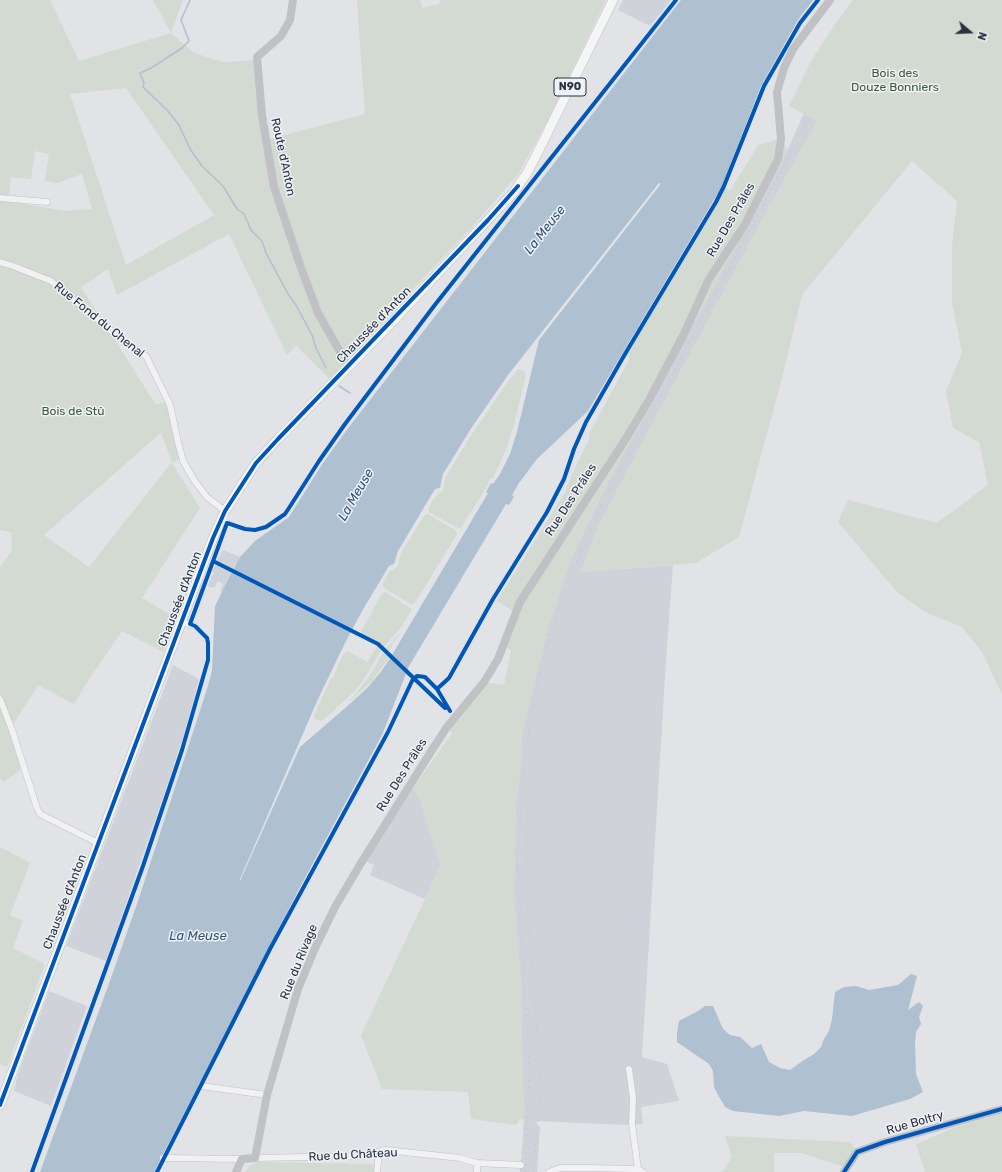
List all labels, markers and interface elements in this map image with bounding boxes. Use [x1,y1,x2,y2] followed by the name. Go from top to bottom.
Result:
[950,12,990,52] north arrow
[974,30,989,42] text: N
[851,67,939,95] park label: Bois des Douze Bonniers
[554,78,586,96] road number: N90
[268,117,298,197] street label: Route d'Anton
[704,180,758,260] street label: Rue Des Prâles
[521,203,569,257] water label: La Meuse
[51,279,147,361] street label: Rue Fond du Chenal
[334,284,414,366] street label: Chaussée d'Anton
[41,405,105,419] park label: Bois de Stû
[542,461,600,539] street label: Rue Des Prâles
[335,466,377,524] water label: La Meuse
[155,549,205,649] street label: Chaussée d'Anton
[374,736,430,814] street label: Rue Des Prâles
[40,852,90,952] street label: Chaussée d'Anton
[277,922,321,1002] street label: Rue du Rivage
[169,928,227,944] water label: La Meuse
[885,1108,945,1138] street label: Rue Boltry
[308,1145,398,1165] street label: Rue du Château

